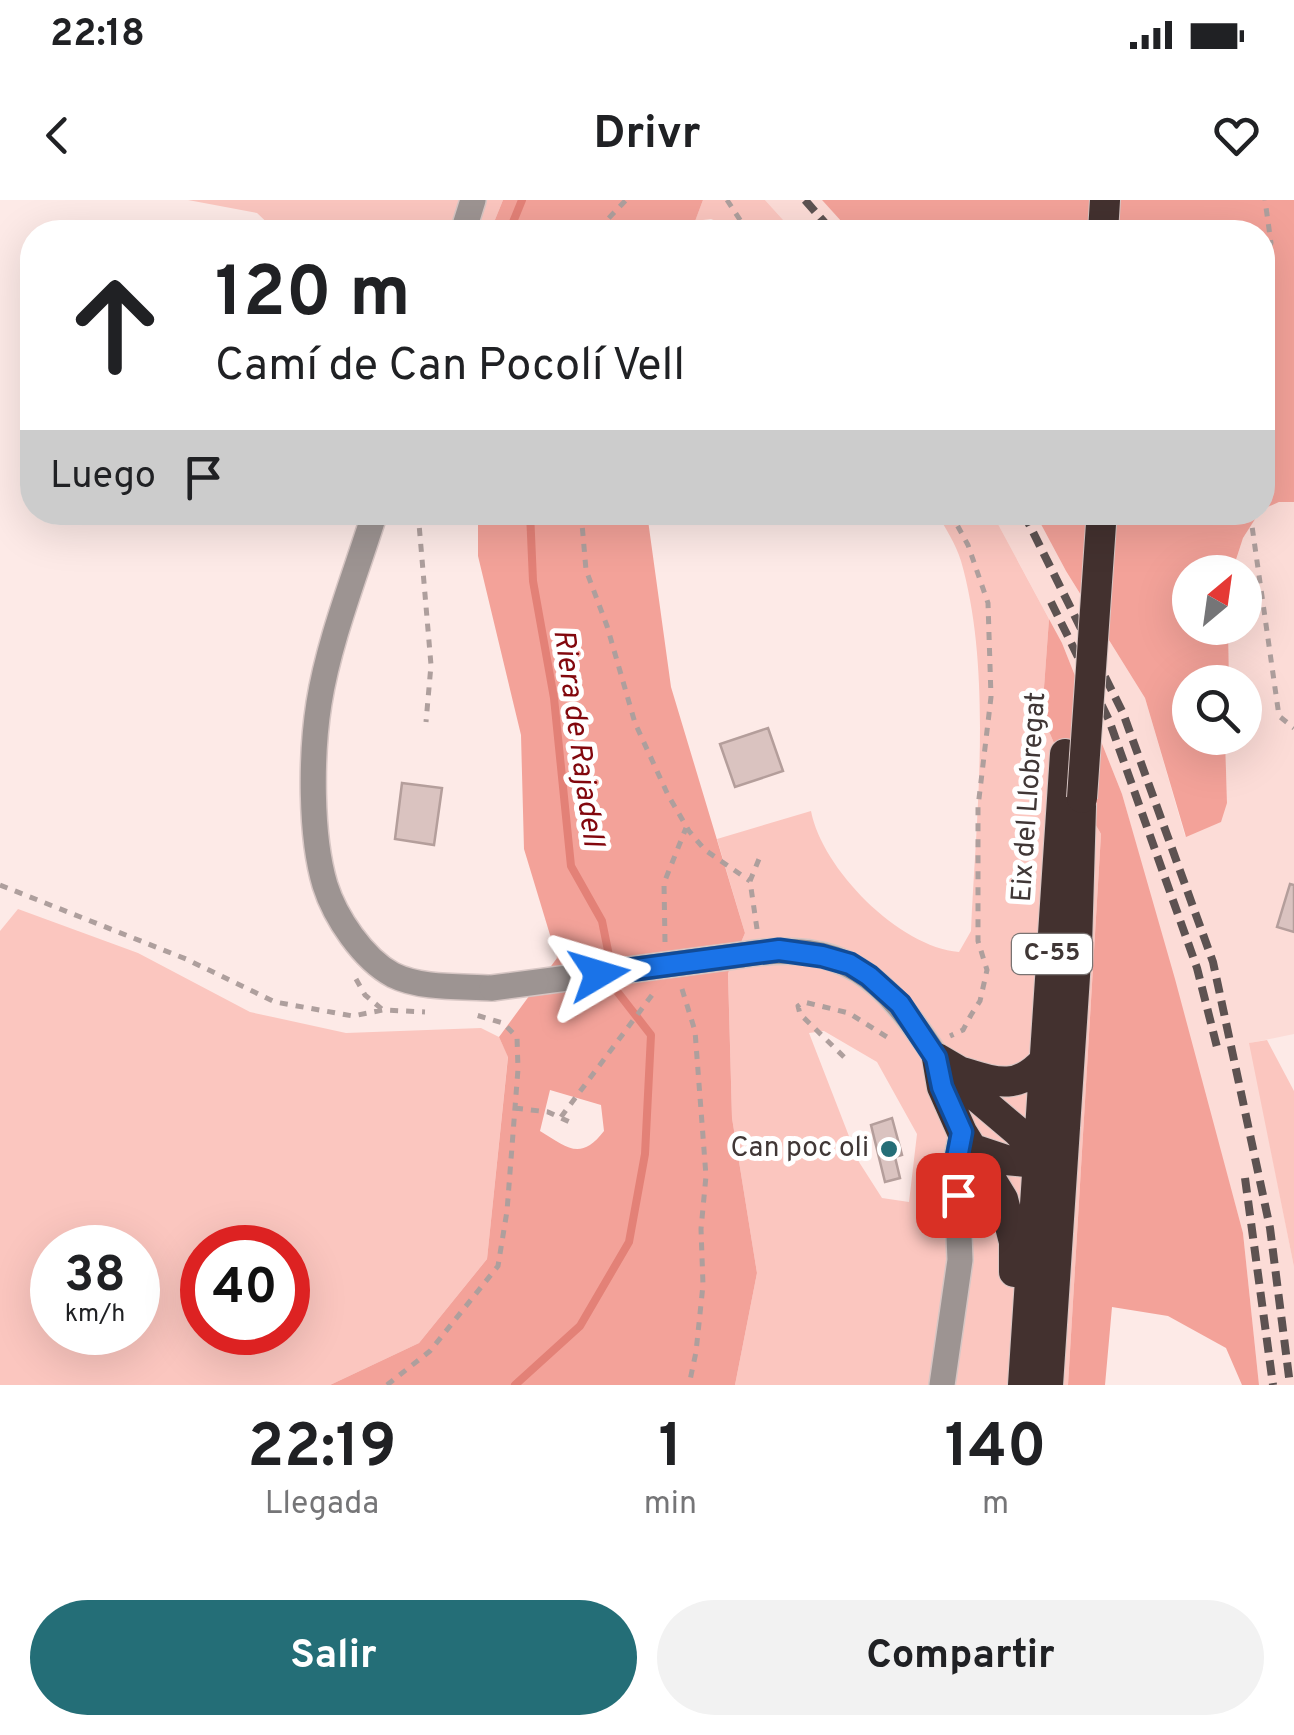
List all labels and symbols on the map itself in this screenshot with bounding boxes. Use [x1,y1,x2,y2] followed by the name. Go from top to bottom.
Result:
[1172,555,1262,645] north arrow
[543,627,611,850] water label: Riera de Rajadell
[1005,691,1055,903] street label: Eix del Llobregat
[547,922,651,1026] position arrow
[1012,934,1092,974] road number: C-55
[730,1131,869,1167] place label: Can poc oli
[878,1138,900,1160] marker: Can poc oli
[916,1153,1001,1238] pin
[180,1225,310,1355] speed limit sign: 40

